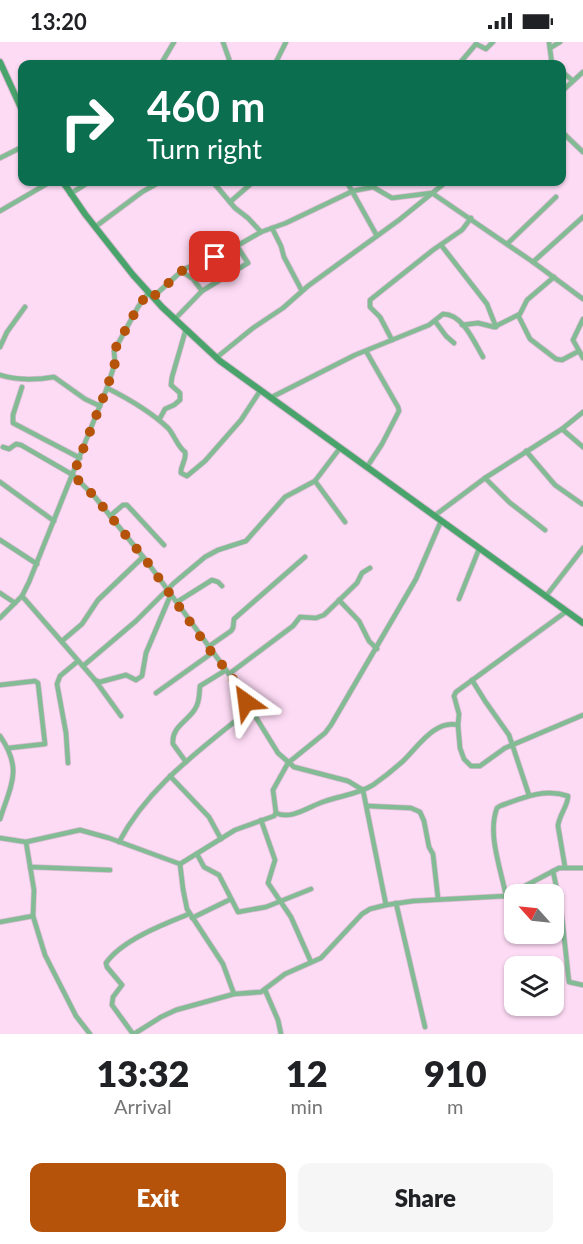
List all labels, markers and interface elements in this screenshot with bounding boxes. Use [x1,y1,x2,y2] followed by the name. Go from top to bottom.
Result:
[30,8,87,35] text: 13:20
[147,81,265,131] text: 460 m
[48,84,126,162] icon: right
[147,132,262,165] text: Turn right
[189,231,240,282] pin
[198,240,231,273] icon: arrive
[214,670,278,734] position arrow
[504,884,564,944] north arrow
[504,884,564,1016] map controls
[504,956,564,1016] button: layers
[96,1051,189,1095] text: 13:32
[286,1051,328,1095] text: 12
[424,1051,487,1095] text: 910
[114,1094,172,1118] text: Arrival
[290,1094,323,1118] text: min
[447,1094,464,1118] text: m
[30,1163,286,1232] button: Exit
[298,1163,553,1232] button: Share

